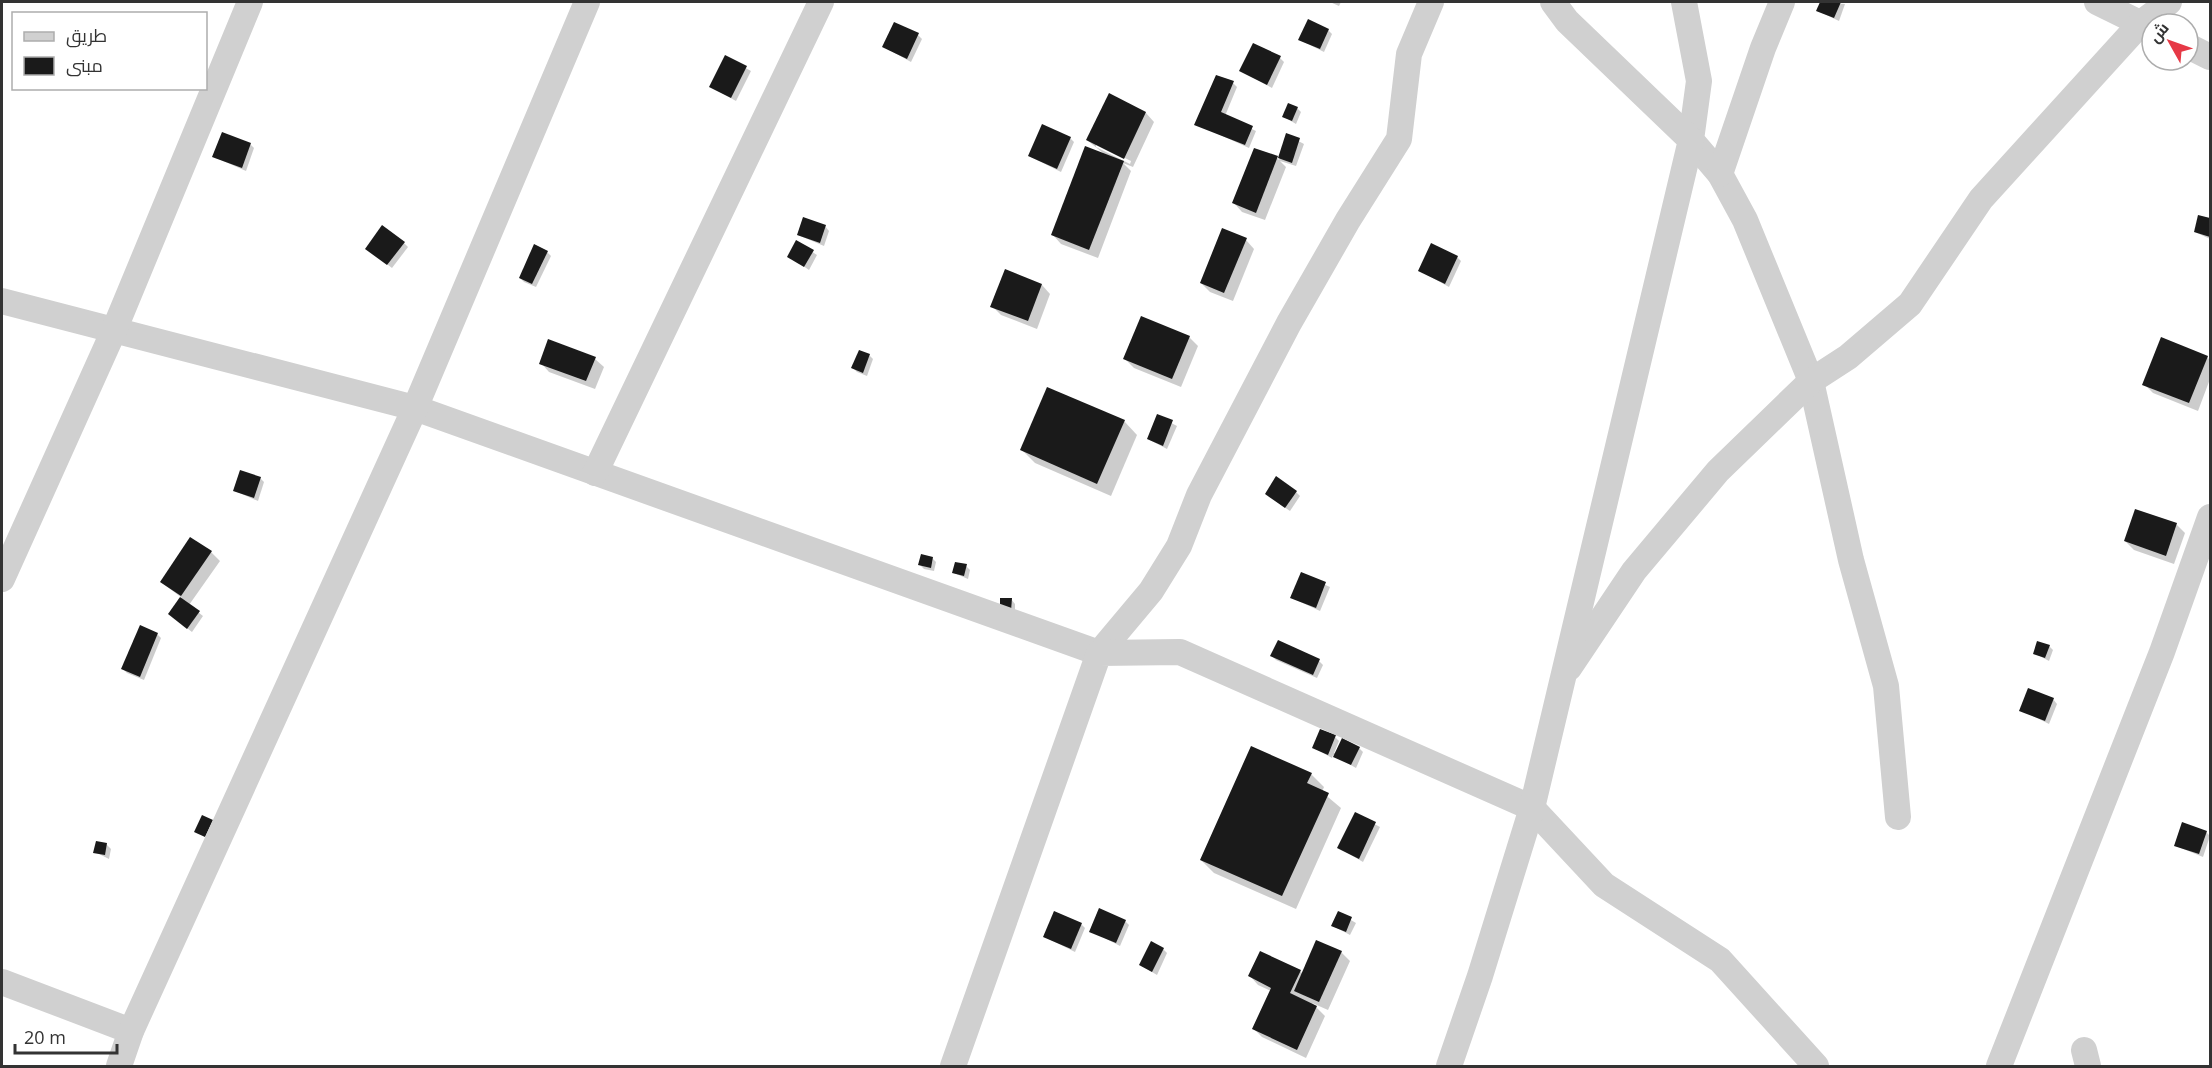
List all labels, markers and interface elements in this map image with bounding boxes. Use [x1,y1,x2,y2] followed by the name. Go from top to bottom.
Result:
[12,12,207,90] legend
[2140,12,2200,72] north arrow
[2143,17,2174,47] text: ش
[66,23,107,48] text: طريق
[66,53,103,77] text: مبنى
[15,1017,117,1055] scale bar
[24,1025,66,1049] text: 20 m

